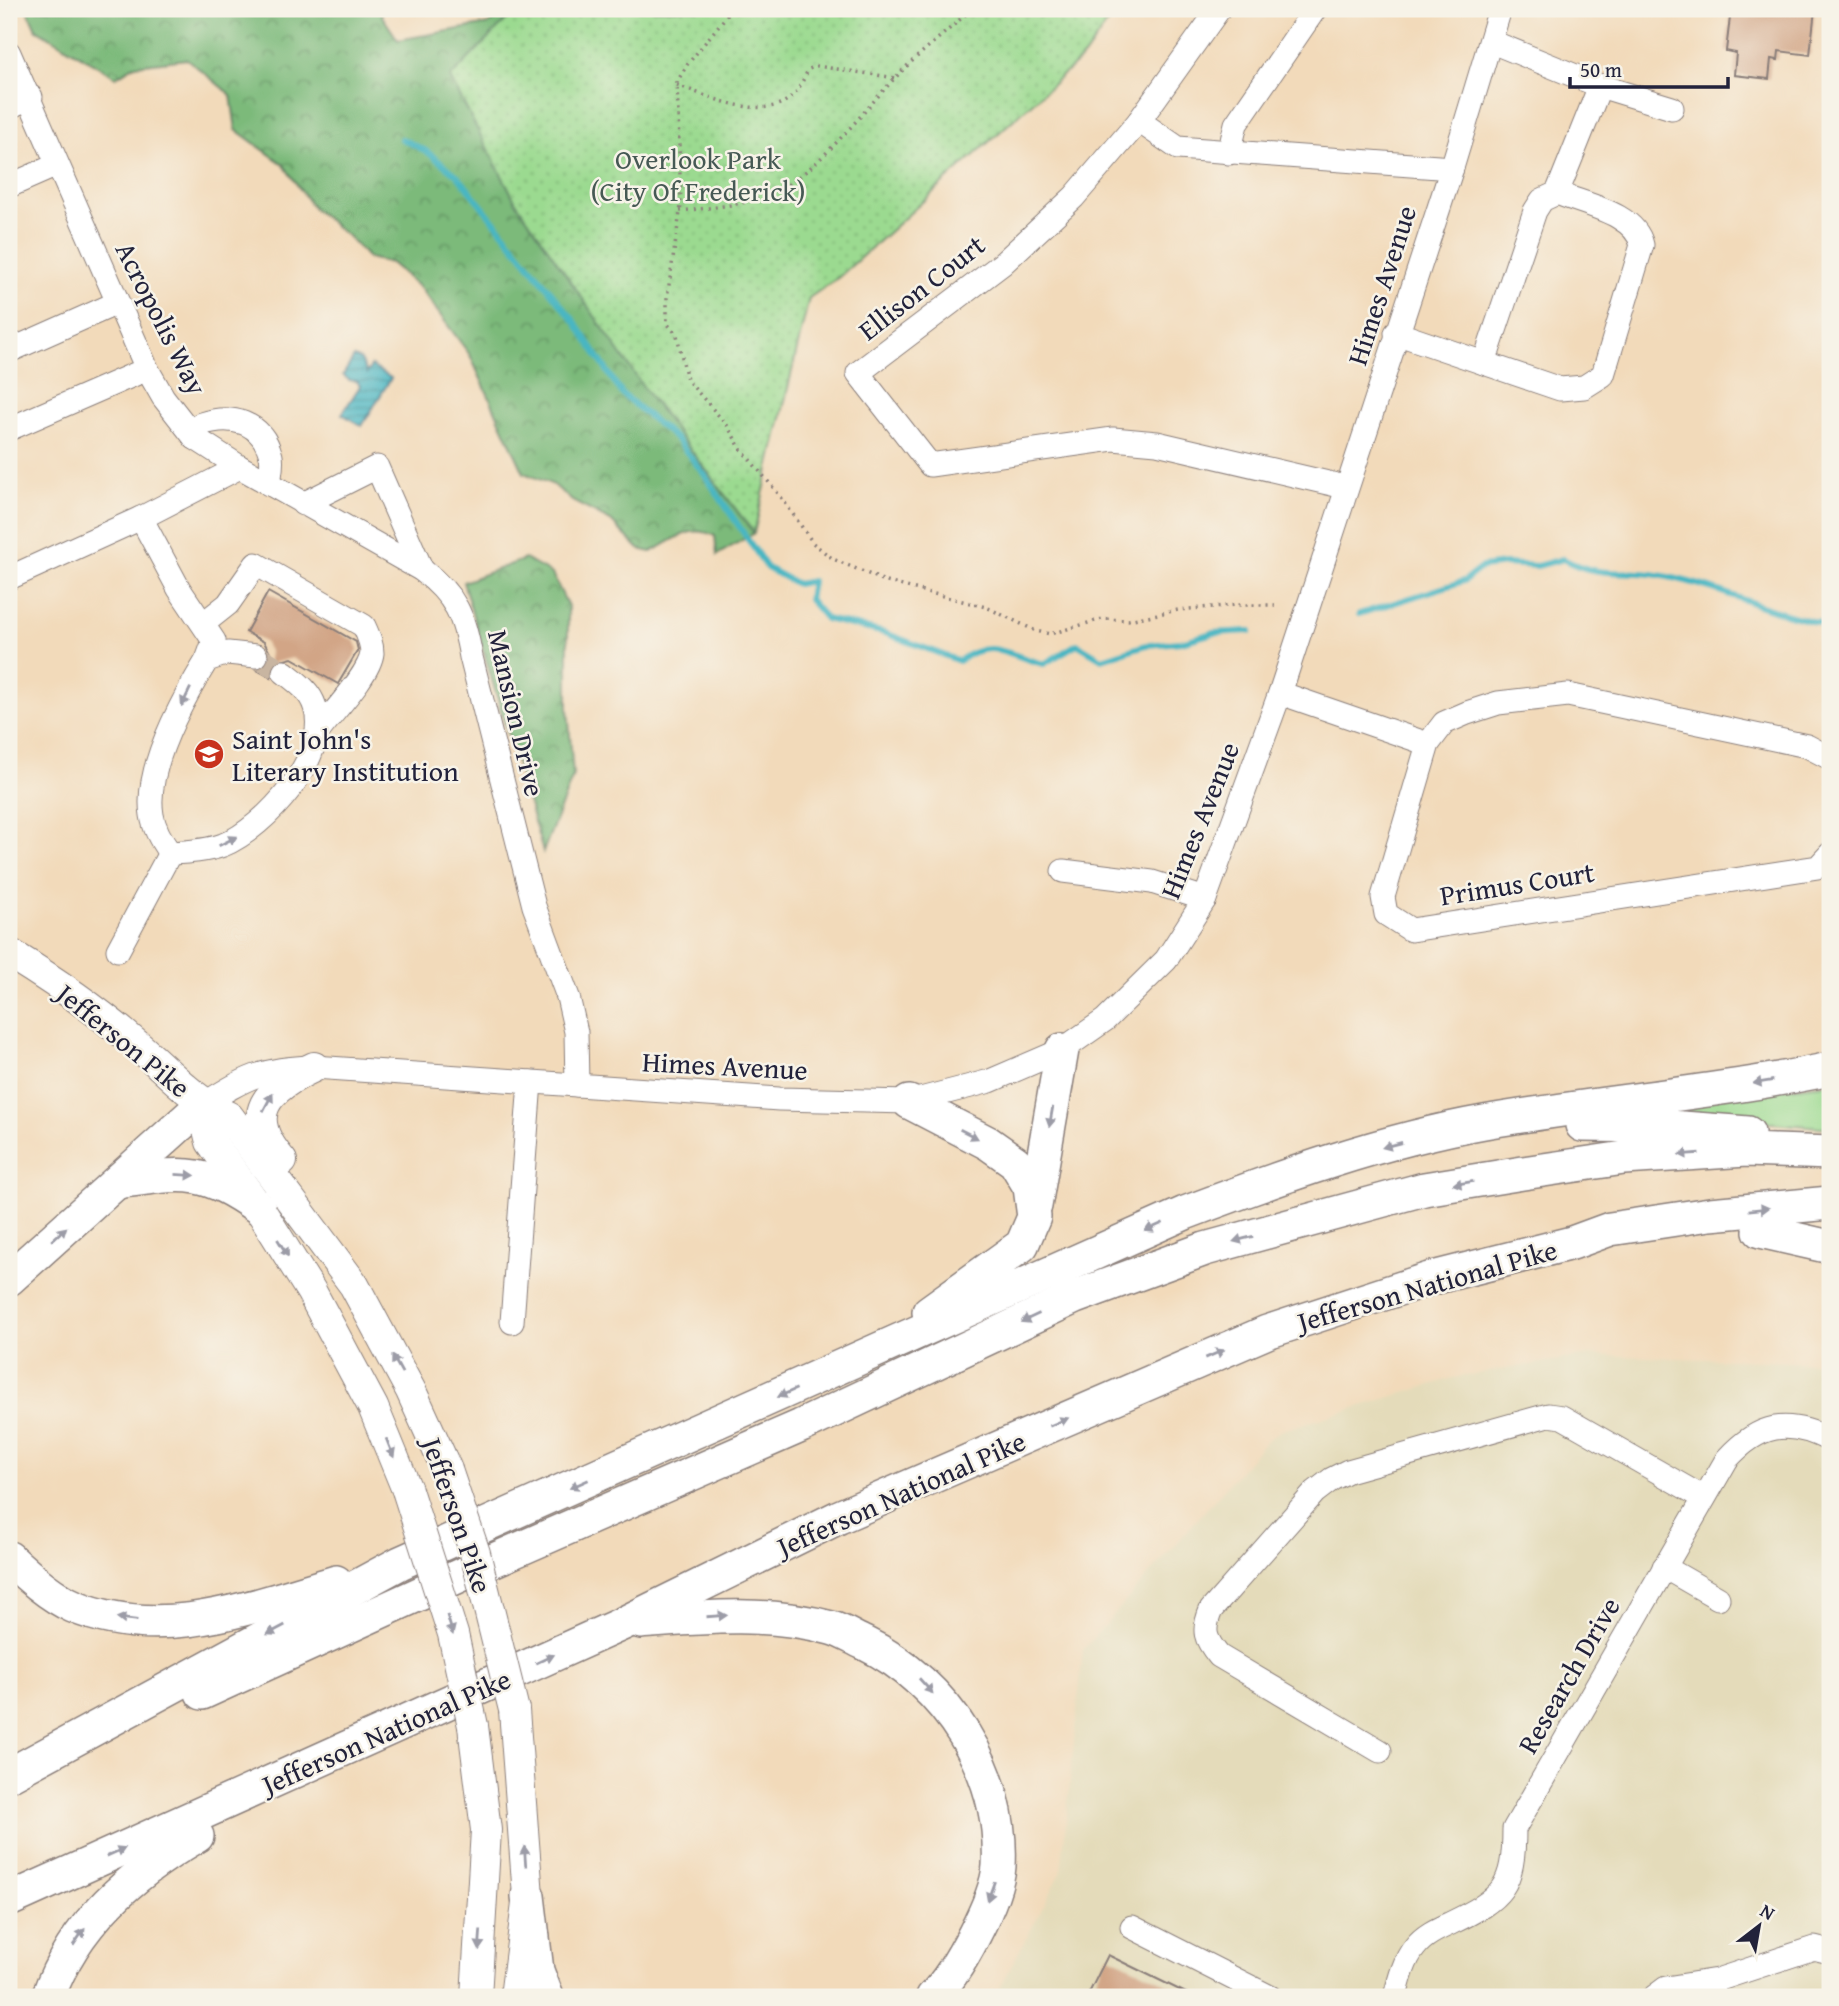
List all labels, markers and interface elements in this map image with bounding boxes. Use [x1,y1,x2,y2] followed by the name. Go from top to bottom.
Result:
[1570,46,1727,90] scale bar
[1580,54,1622,85] text: 50 m
[591,138,805,211] park label: Overlook Park (City Of Frederick)
[1336,200,1426,370] street label: Himes Avenue
[849,224,993,350] street label: Ellison Court
[106,234,218,402] street label: Acropolis Way
[478,626,556,800] street label: Mansion Drive
[180,687,191,707] one-way arrow
[232,718,459,791] place label: Saint John's Literary Institution
[1149,735,1249,905] street label: Himes Avenue
[192,737,226,771] school or university icon: Saint John's Literary Institution
[218,835,238,846] one-way arrow
[1437,851,1597,915] street label: Primus Court
[46,971,200,1107] street label: Jefferson Pike
[641,1040,809,1090] street label: Himes Avenue
[1752,1077,1774,1088] one-way arrow
[261,1091,273,1111] one-way arrow
[1045,1106,1056,1128] one-way arrow
[959,1128,979,1139] one-way arrow
[1381,1140,1403,1151] one-way arrow
[1677,1149,1699,1160] one-way arrow
[174,1170,196,1181] one-way arrow
[1452,1178,1474,1189] one-way arrow
[1748,1203,1770,1214] one-way arrow
[1144,1221,1164,1233] one-way arrow
[51,1227,68,1242] one-way arrow
[1290,1228,1562,1342] street label: Jefferson National Pike
[1232,1234,1254,1245] one-way arrow
[277,1238,290,1257] one-way arrow
[1020,1313,1040,1324] one-way arrow
[1205,1349,1226,1360] one-way arrow
[391,1354,402,1374] one-way arrow
[777,1387,797,1399] one-way arrow
[1049,1416,1069,1428] one-way arrow
[767,1420,1032,1567] street label: Jefferson National Pike
[411,1429,504,1598] street label: Jefferson Pike
[384,1438,396,1458] one-way arrow
[569,1478,589,1490] one-way arrow
[1507,1589,1629,1761] street label: Research Drive
[706,1610,728,1621] one-way arrow
[116,1613,138,1624] one-way arrow
[446,1615,456,1636] one-way arrow
[266,1624,285,1636] one-way arrow
[535,1653,555,1665] one-way arrow
[252,1658,517,1805] street label: Jefferson National Pike
[918,1677,933,1694] one-way arrow
[519,1845,530,1867] one-way arrow
[106,1846,126,1858] one-way arrow
[985,1881,996,1902] one-way arrow
[1724,1890,1794,1960] north arrow
[1755,1896,1781,1927] text: N
[72,1928,86,1946] one-way arrow
[474,1929,485,1951] one-way arrow

